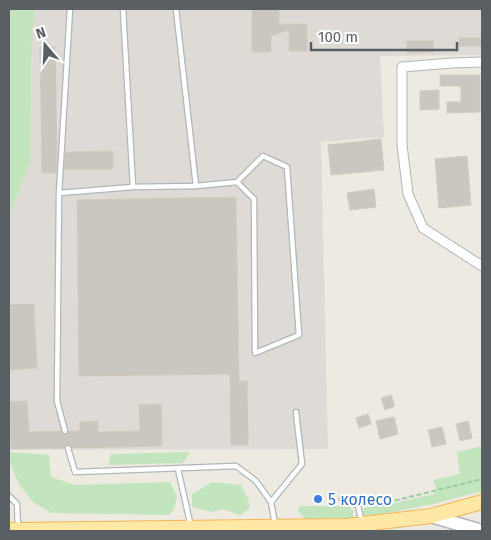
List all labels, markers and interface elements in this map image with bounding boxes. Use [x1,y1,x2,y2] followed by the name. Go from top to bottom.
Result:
[20,20,70,70] north arrow
[311,20,457,52] scale bar
[34,24,48,43] text: N
[318,28,358,46] text: 100 m
[328,490,392,509] place label: 5 колесо
[312,493,324,505] marker: 5 колесо

